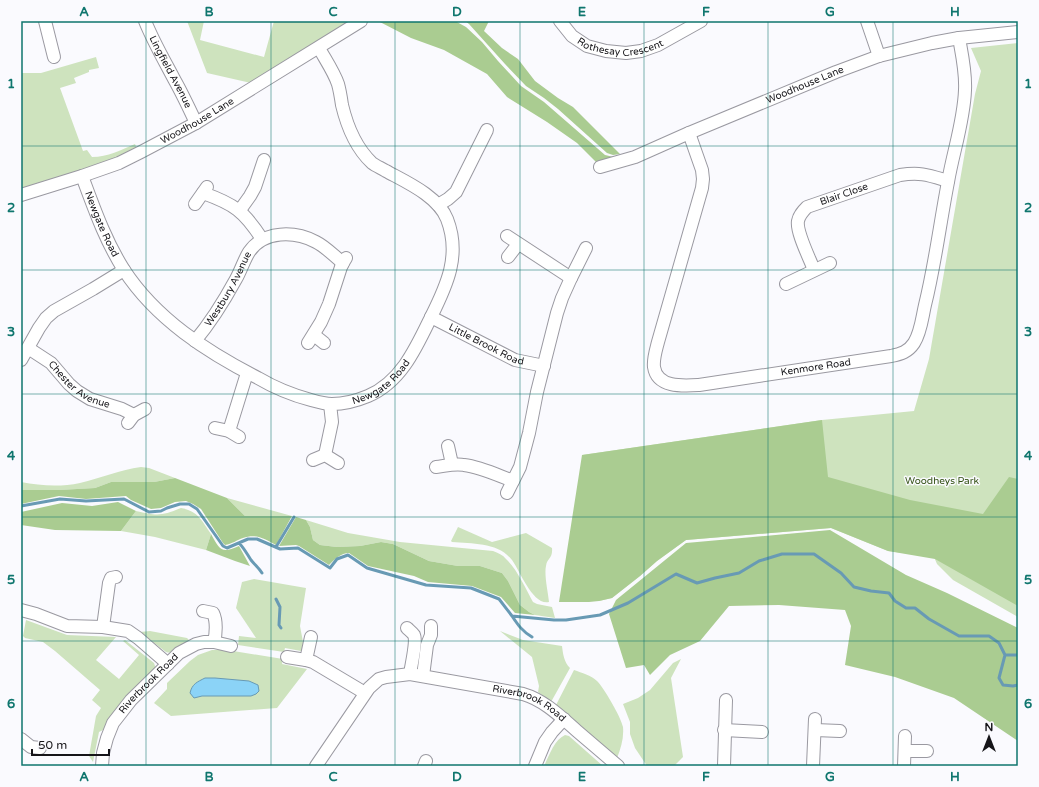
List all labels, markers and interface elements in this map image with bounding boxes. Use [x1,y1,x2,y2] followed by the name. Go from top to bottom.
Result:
[79,4,89,20] text: A
[204,4,214,20] text: B
[328,4,338,20] text: C
[452,4,462,20] text: D
[578,4,586,20] text: E
[702,4,710,20] text: F
[825,4,835,20] text: G
[950,4,960,20] text: H
[576,31,664,45] street label: Rothesay Crescent
[146,34,194,110] street label: Lingfield Avenue
[575,35,666,59] text: Rothesay Crescent
[764,64,846,106] street label: Woodhouse Lane
[7,76,15,92] text: 1
[1024,76,1032,92] text: 1
[158,95,236,147] street label: Woodhouse Lane
[818,180,870,208] street label: Blair Close
[82,190,121,259] street label: Newgate Road
[7,200,15,216] text: 2
[1024,200,1032,216] text: 2
[202,249,254,329] street label: Westbury Avenue
[447,321,525,368] street label: Little Brook Road
[7,324,15,340] text: 3
[1024,324,1032,340] text: 3
[780,356,852,379] street label: Kenmore Road
[351,357,413,407] street label: Newgate Road
[46,358,112,411] street label: Chester Avenue
[7,448,16,464] text: 4
[1024,448,1033,464] text: 4
[905,475,980,487] park label: Woodheys Park
[7,572,15,588] text: 5
[1024,572,1032,588] text: 5
[117,651,181,716] street label: Riverbrook Road
[492,683,568,724] street label: Riverbrook Road
[7,696,15,712] text: 6
[1024,696,1032,712] text: 6
[969,717,1009,757] north arrow
[985,721,993,734] text: N
[32,731,109,757] scale bar
[38,738,67,752] text: 50 m
[79,769,89,785] text: A
[204,769,214,785] text: B
[328,769,338,785] text: C
[452,769,462,785] text: D
[578,769,586,785] text: E
[702,769,710,785] text: F
[825,769,835,785] text: G
[950,769,960,785] text: H

